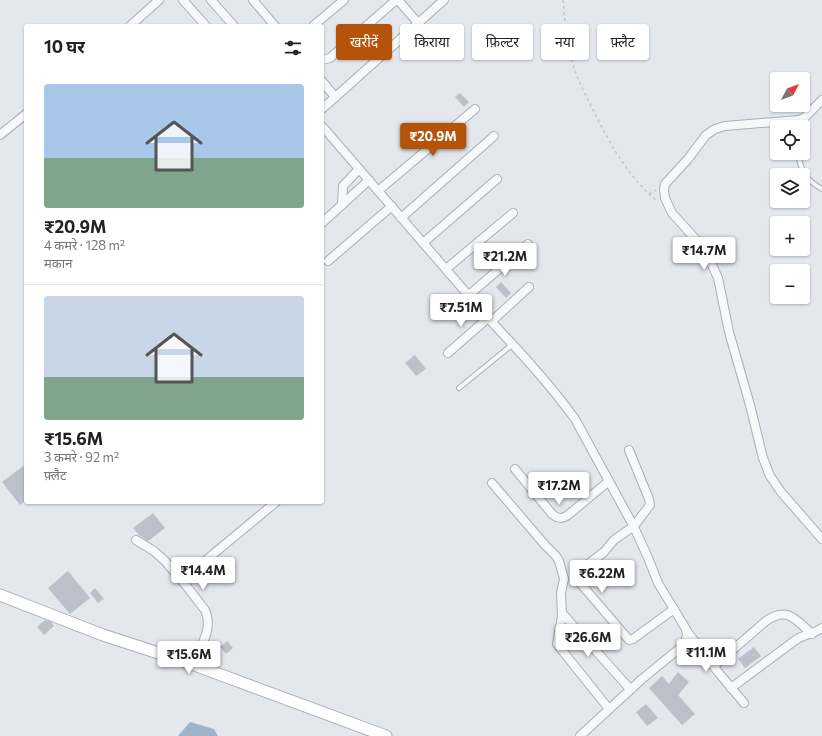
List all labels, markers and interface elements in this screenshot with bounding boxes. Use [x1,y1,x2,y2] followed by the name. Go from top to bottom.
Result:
[336,24,392,60] chip: खरीदें
[400,24,464,60] chip: किराया
[472,24,533,60] chip: फ़िल्टर
[541,24,589,60] chip: नया
[597,24,649,60] chip: फ़्लैट
[44,36,85,57] text: 10 घर
[282,37,304,59] icon: filters
[770,72,810,112] north arrow
[770,72,810,304] map controls
[138,110,210,182] icon: home
[770,120,810,160] button: locate
[400,123,466,157] pin: ₹20.9M
[409,128,457,144] text: ₹20.9M
[770,168,810,208] button: layers
[44,216,106,237] text: ₹20.9M
[770,216,810,256] button: +
[44,237,125,253] text: 4 कमरे · 128 m²
[671,237,737,271] pin: ₹14.7M
[682,242,726,258] text: ₹14.7M
[472,243,538,277] pin: ₹21.2M
[483,248,527,264] text: ₹21.2M
[44,255,72,271] text: मकान
[770,264,810,304] button: −
[428,294,494,328] pin: ₹7.51M
[439,299,483,315] text: ₹7.51M
[138,322,210,394] icon: home
[44,428,103,449] text: ₹15.6M
[44,449,119,465] text: 3 कमरे · 92 m²
[44,467,67,483] text: फ़्लैट
[526,472,592,506] pin: ₹17.2M
[537,477,581,493] text: ₹17.2M
[170,557,236,591] pin: ₹14.4M
[569,560,635,594] pin: ₹6.22M
[180,562,226,578] text: ₹14.4M
[579,565,625,581] text: ₹6.22M
[555,624,621,658] pin: ₹26.6M
[564,629,612,645] text: ₹26.6M
[673,639,739,673] pin: ₹11.1M
[156,641,222,675] pin: ₹15.6M
[686,644,726,660] text: ₹11.1M
[166,646,212,662] text: ₹15.6M

